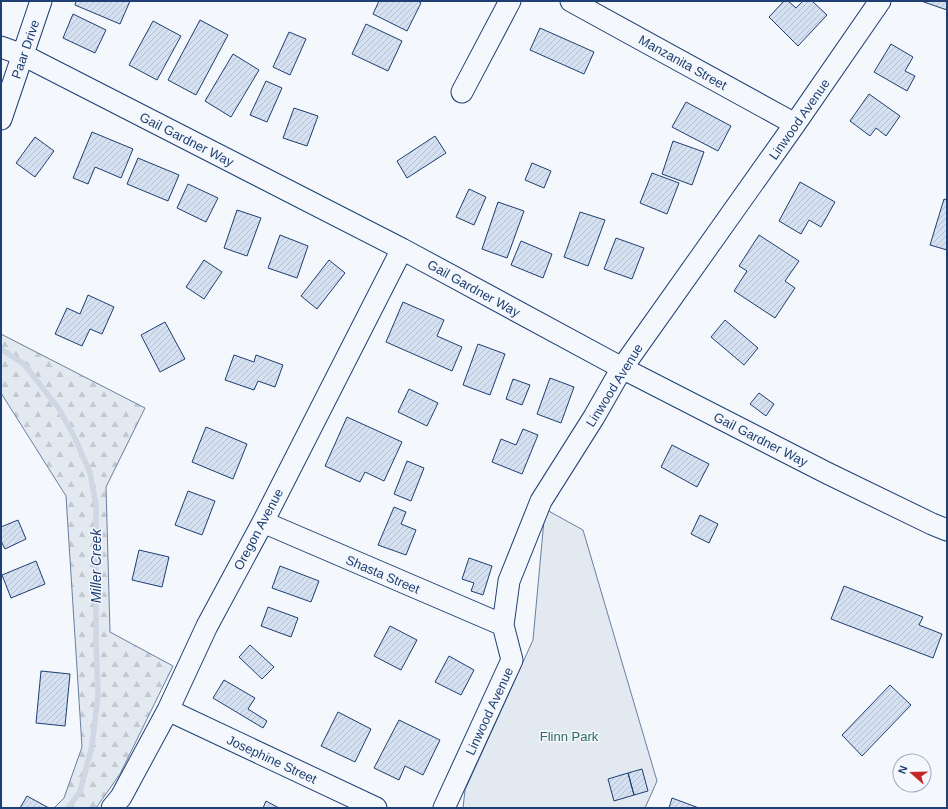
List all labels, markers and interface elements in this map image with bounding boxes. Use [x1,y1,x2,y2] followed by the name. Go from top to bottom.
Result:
[8,18,43,81] street label: Paar Drive
[636,32,730,93] street label: Manzanita Street
[766,76,833,163] street label: Linwood Avenue
[137,109,237,170] street label: Gail Gardner Way
[425,257,523,320] street label: Gail Gardner Way
[583,341,646,430] street label: Linwood Avenue
[711,409,811,470] street label: Gail Gardner Way
[231,486,286,573] street label: Oregon Avenue
[88,528,104,603] water label: Miller Creek
[344,552,422,597] street label: Shasta Street
[463,665,516,758] street label: Linwood Avenue
[540,729,599,744] park label: Flinn Park
[224,732,320,787] street label: Josephine Street
[892,753,932,793] north arrow
[896,764,910,775] text: N

